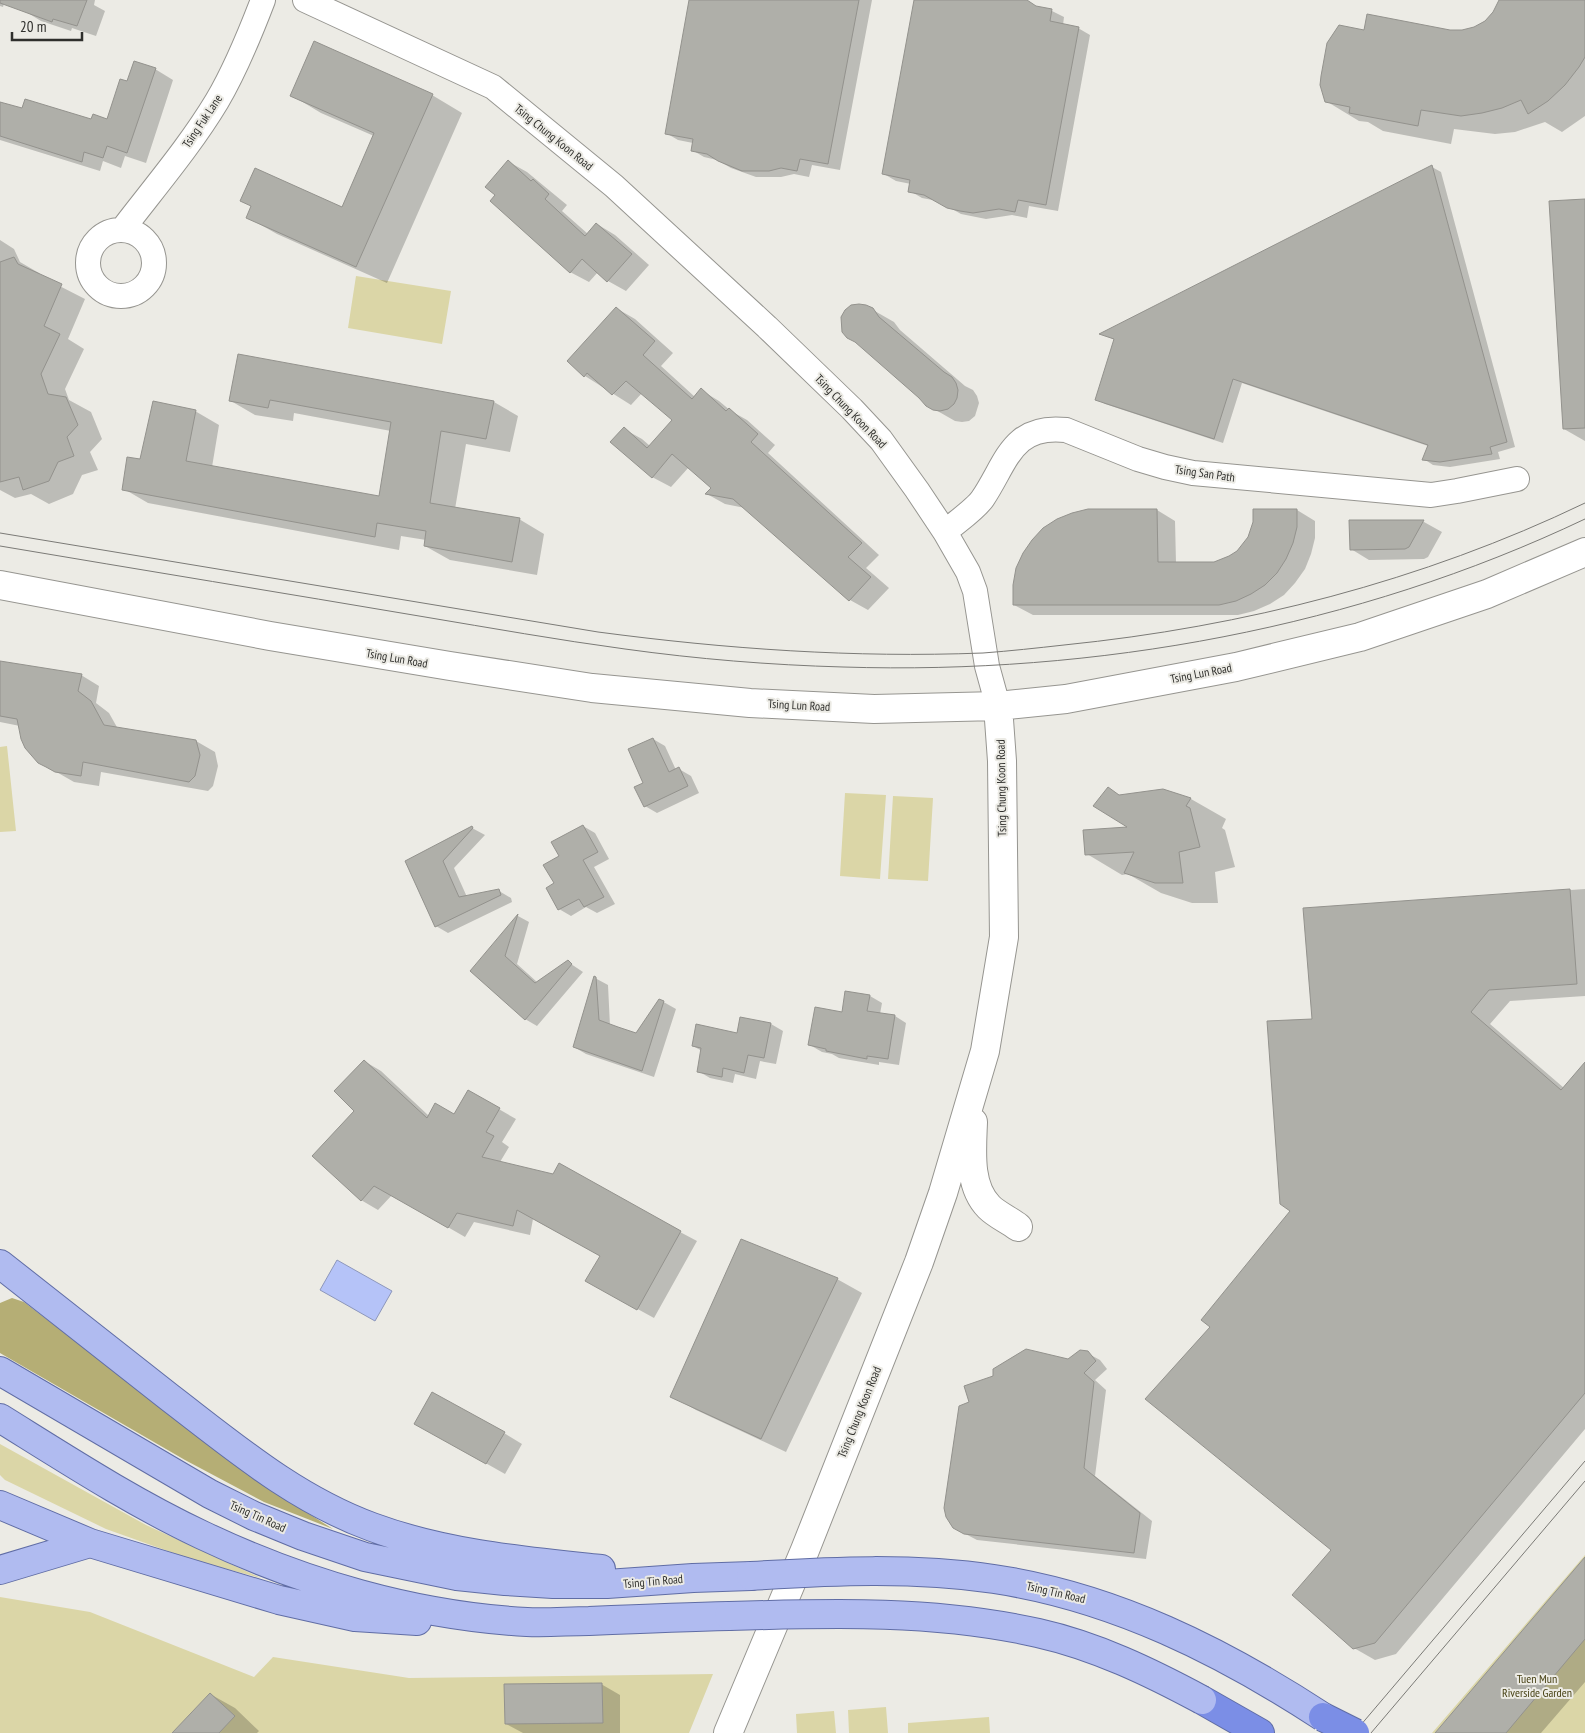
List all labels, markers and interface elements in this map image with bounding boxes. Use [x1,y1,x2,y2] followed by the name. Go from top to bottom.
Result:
[12,10,82,42] scale bar
[20,17,46,36] text: 20 m
[179,92,225,150] street label: Tsing Fuk Lane
[512,101,596,173] street label: Tsing Chung Koon Road
[812,371,890,451] street label: Tsing Chung Koon Road
[1174,461,1236,485] street label: Tsing San Path
[365,645,429,671] street label: Tsing Lun Road
[1169,660,1233,686] street label: Tsing Lun Road
[767,696,831,714] street label: Tsing Lun Road
[993,739,1009,837] street label: Tsing Chung Koon Road
[834,1364,884,1460] street label: Tsing Chung Koon Road
[228,1497,288,1535] street label: Tsing Tin Road
[622,1571,684,1591] street label: Tsing Tin Road
[1025,1578,1087,1606] street label: Tsing Tin Road
[1502,1671,1572,1700] park label: Tuen Mun Riverside Garden

